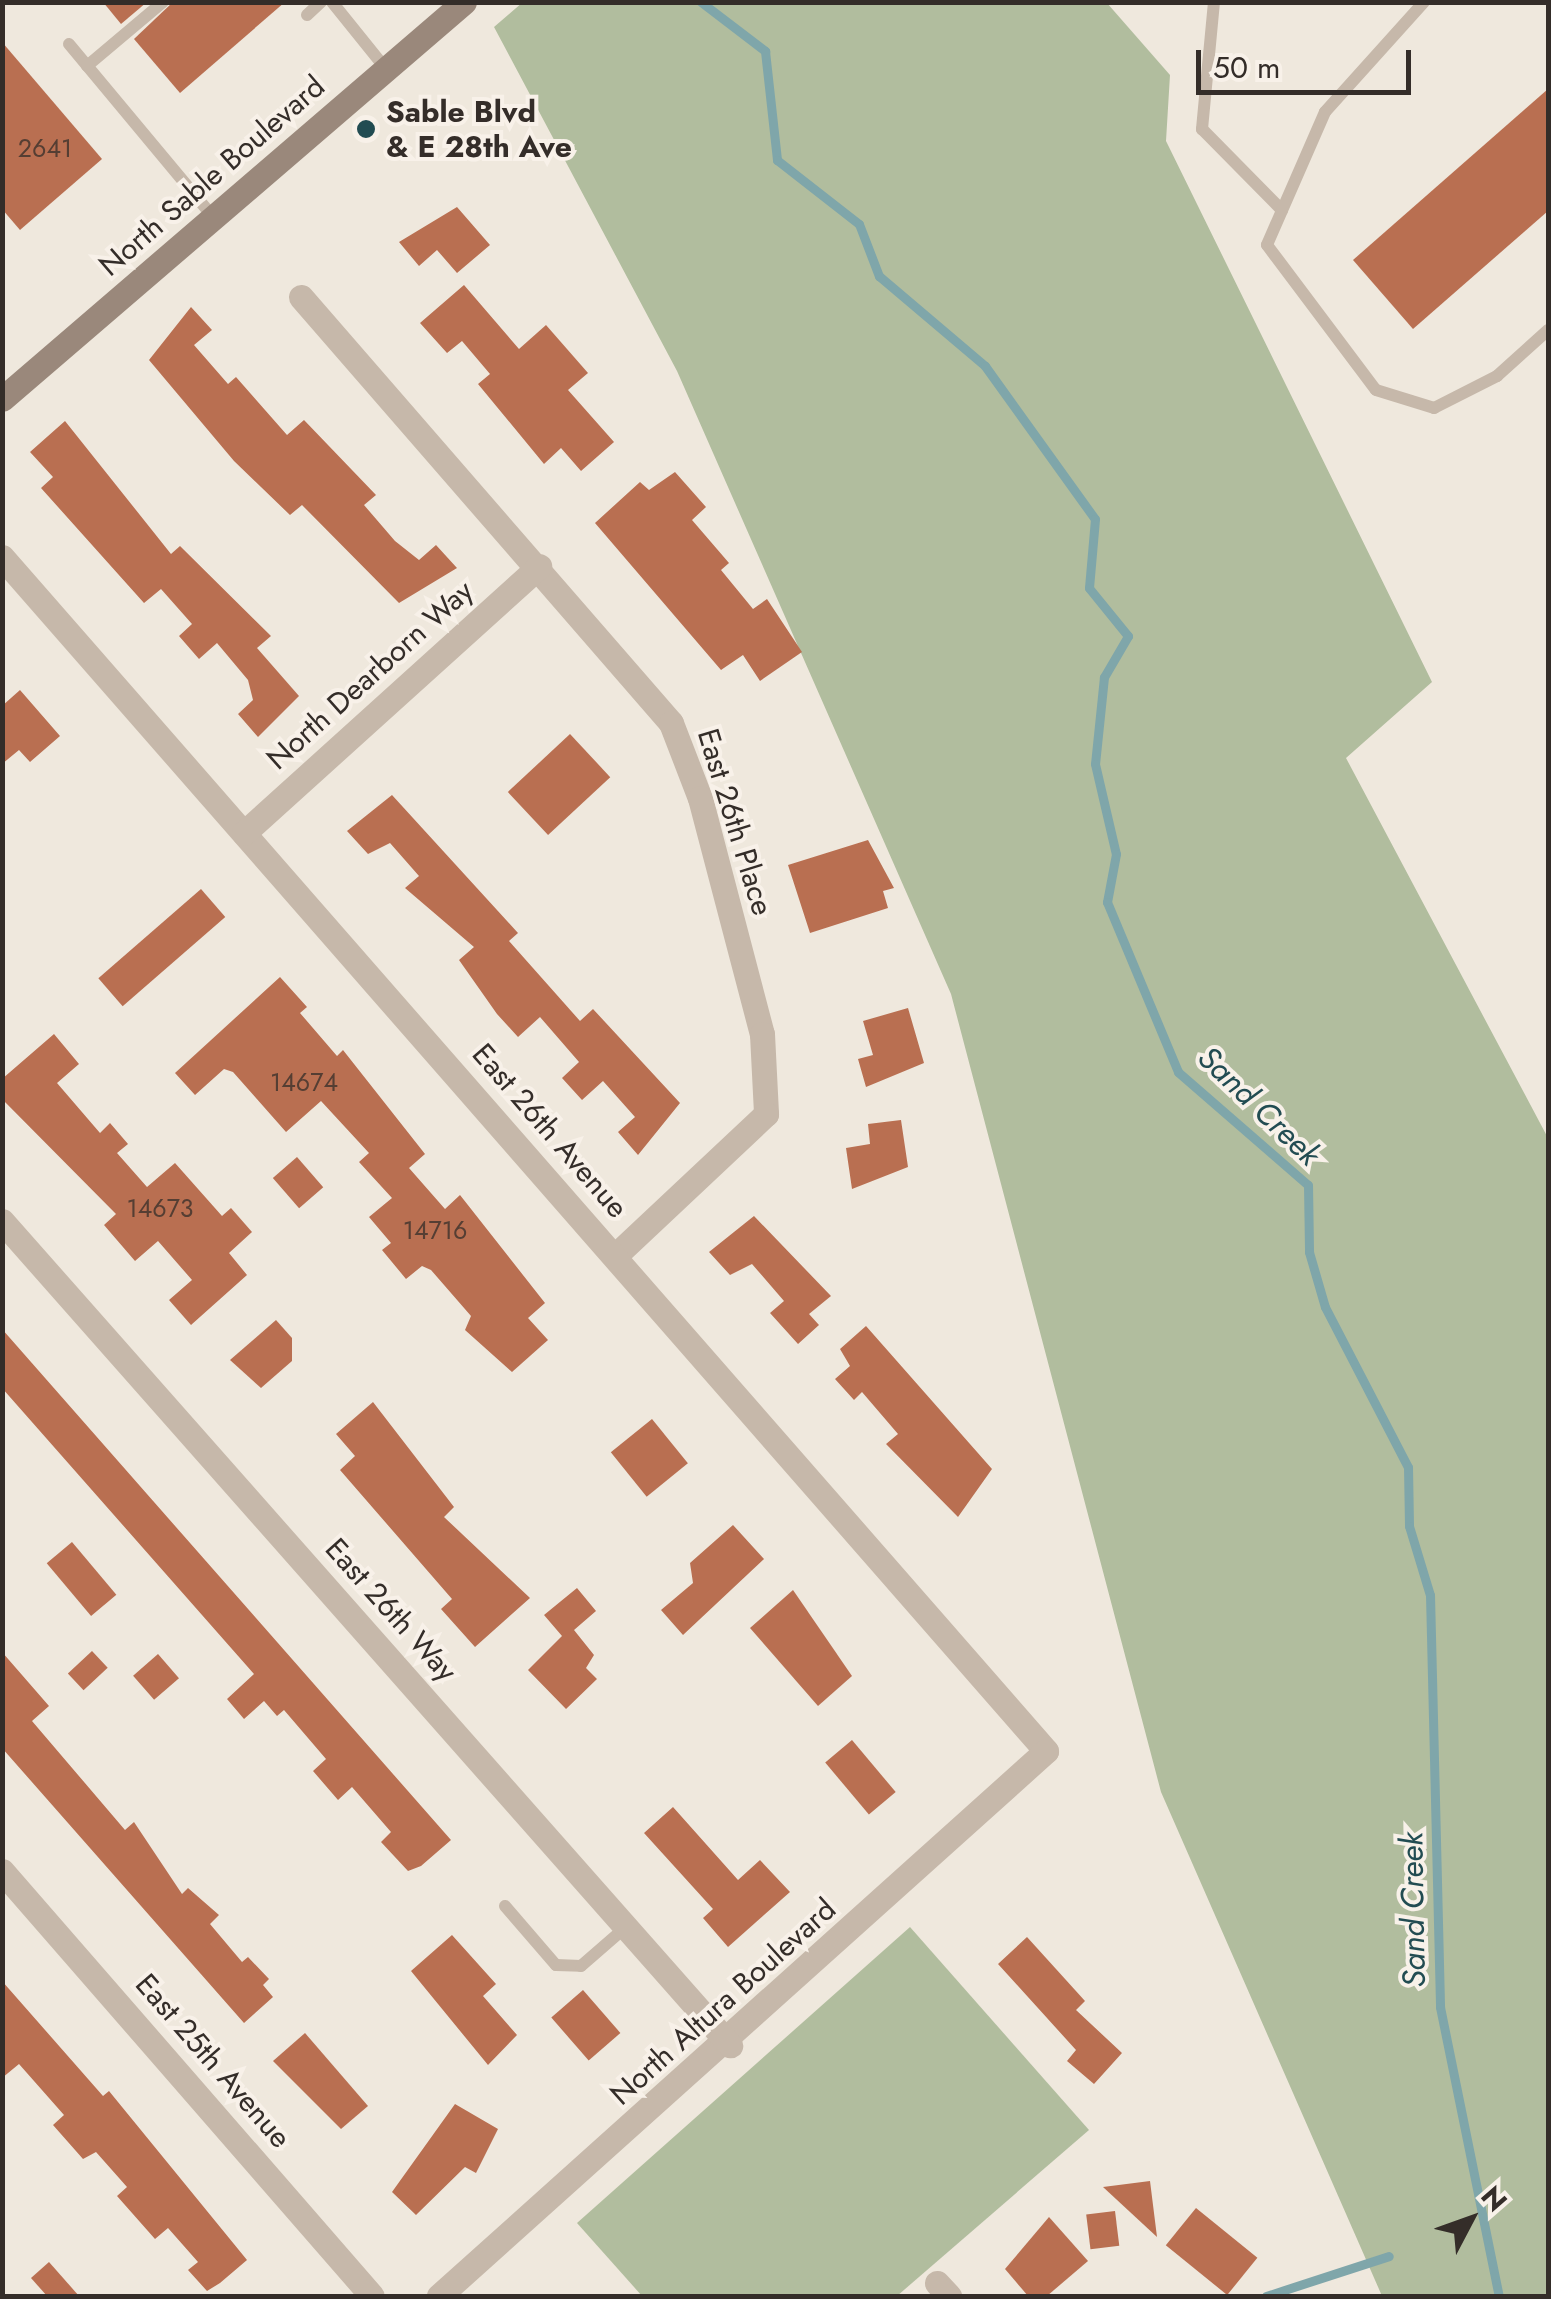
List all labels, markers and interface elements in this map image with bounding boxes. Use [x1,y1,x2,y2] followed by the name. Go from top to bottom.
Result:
[1201,30,1416,92] scale bar
[1213,46,1280,89] text: 50 m
[92,68,332,284] street label: North Sable Boulevard
[386,94,572,164] place label: Sable Blvd & E 28th Ave
[355,118,377,140] marker: Sable Blvd & E 28th Ave
[18,133,72,163] house number: 2641
[259,573,481,777] street label: North Dearborn Way
[690,724,780,920] street label: East 26th Place
[465,1037,635,1225] street label: East 26th Avenue
[1190,1038,1328,1174] water label: Sand Creek
[270,1067,338,1097] house number: 14674
[127,1193,193,1223] house number: 14673
[403,1215,467,1245] house number: 14716
[318,1531,464,1689] street label: East 26th Way
[1392,1832,1434,1988] water label: Sand Creek
[603,1891,843,2113] street label: North Altura Boulevard
[128,1967,298,2155] street label: East 25th Avenue
[1421,2169,1521,2269] north arrow
[1471,2177,1517,2221] text: N

